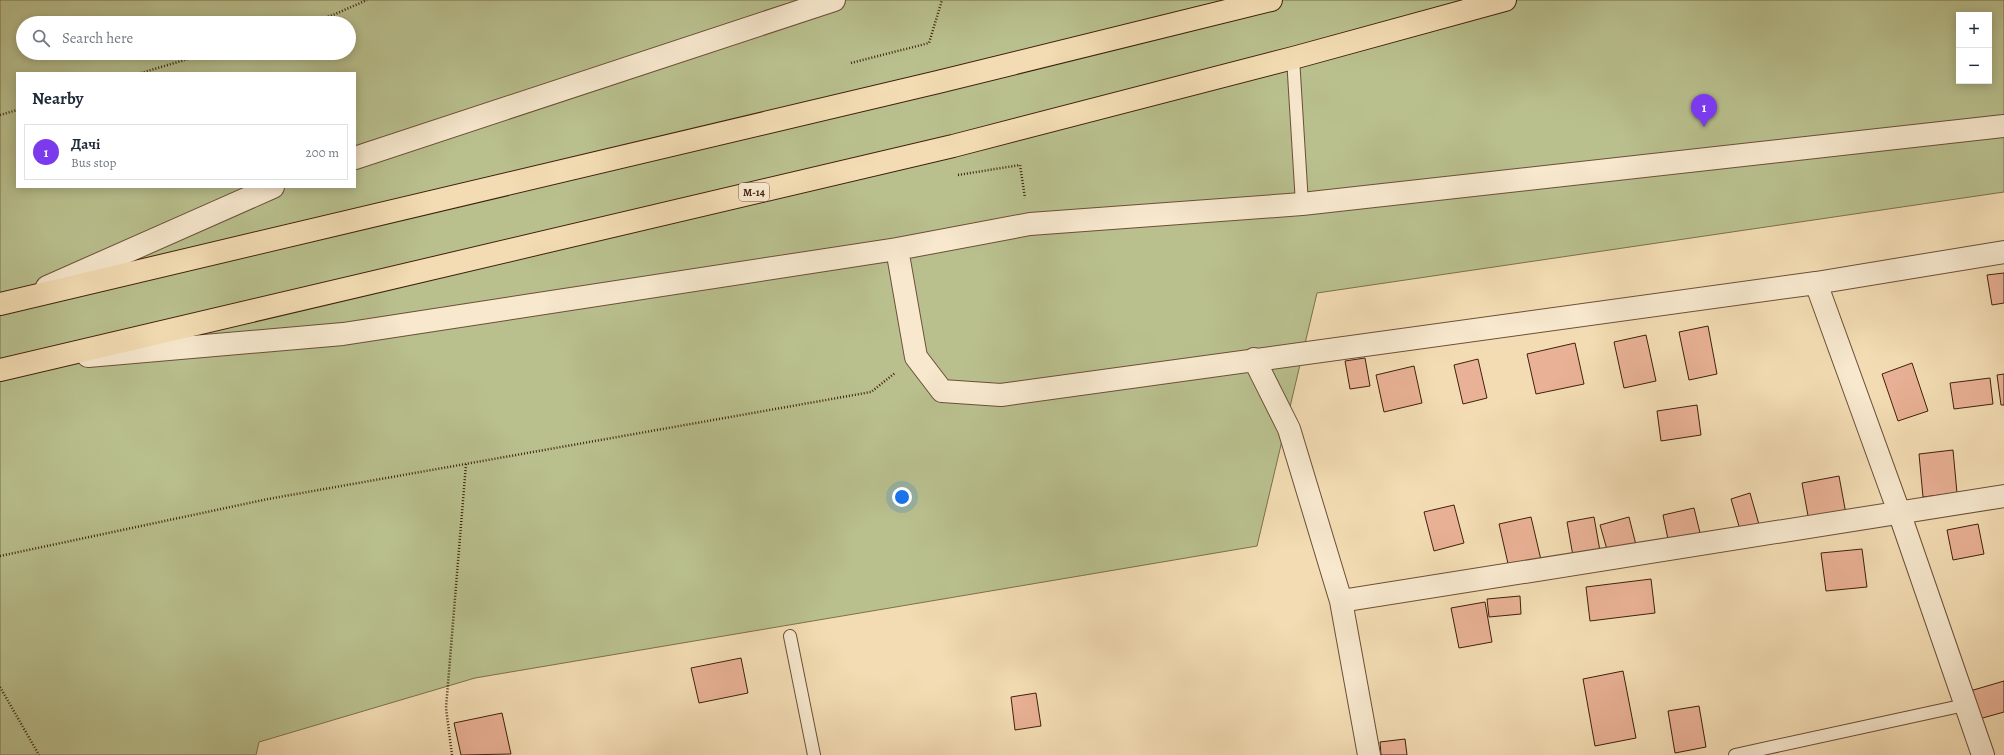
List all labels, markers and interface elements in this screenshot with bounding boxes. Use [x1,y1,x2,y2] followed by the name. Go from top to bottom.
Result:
[1956,12,1992,84] map controls
[1956,12,1992,48] button: +
[16,16,356,60] search box
[30,27,52,49] icon: search
[62,28,133,48] text: Search here
[1956,48,1992,84] button: −
[32,87,83,110] text: Nearby
[1691,94,1717,127] pin: 1
[71,134,100,154] text: Дачі
[44,144,48,161] text: 1
[306,144,339,161] text: 200 m
[71,154,116,171] text: Bus stop
[739,183,769,201] road number: М-14
[892,487,912,507] your location

